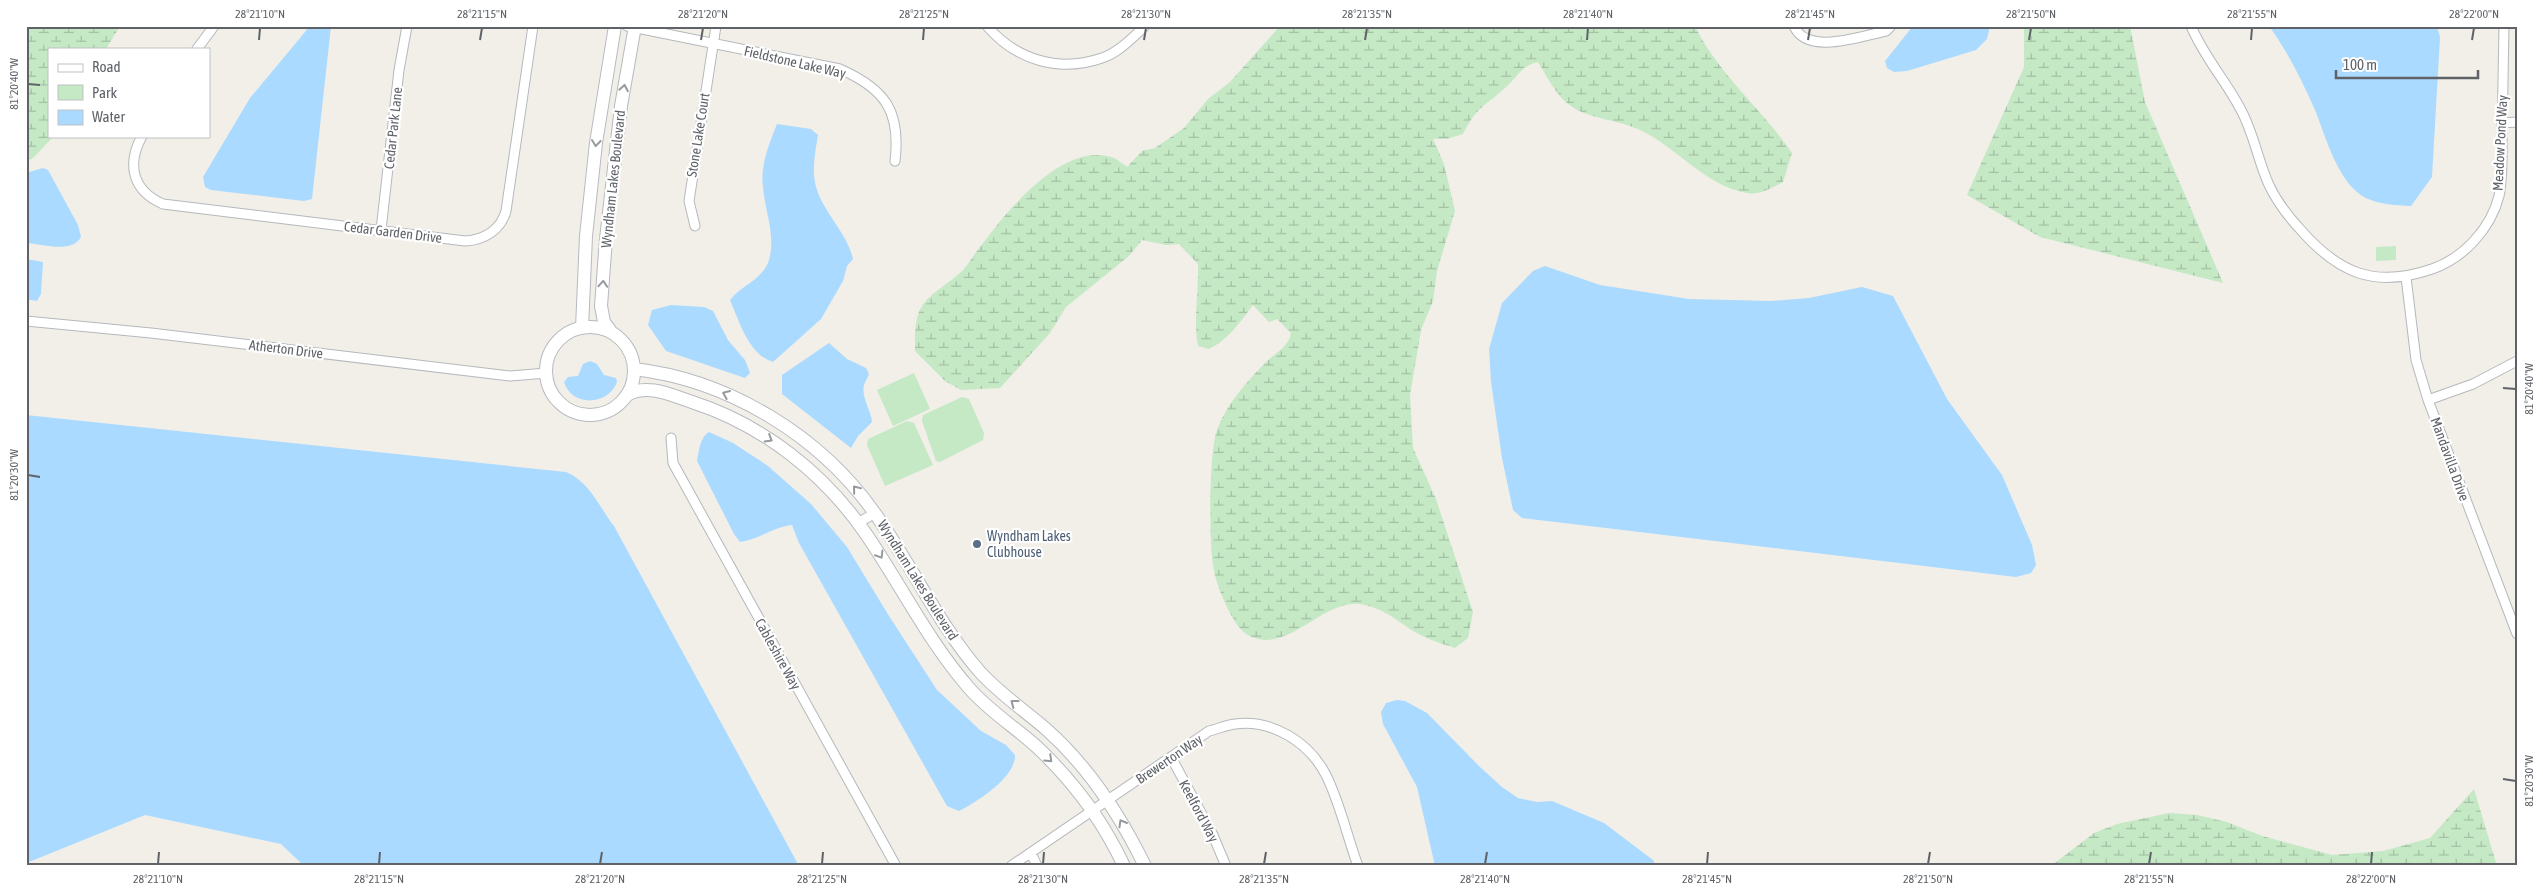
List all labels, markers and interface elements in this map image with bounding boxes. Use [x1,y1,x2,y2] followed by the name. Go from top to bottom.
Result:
[235,7,285,21] text: 28°21'10"N
[457,7,507,21] text: 28°21'15"N
[678,7,728,21] text: 28°21'20"N
[899,7,949,21] text: 28°21'25"N
[1121,7,1171,21] text: 28°21'30"N
[1342,7,1392,21] text: 28°21'35"N
[1563,7,1613,21] text: 28°21'40"N
[1785,7,1835,21] text: 28°21'45"N
[2006,7,2056,21] text: 28°21'50"N
[2227,7,2277,21] text: 28°21'55"N
[2449,7,2499,21] text: 28°22'00"N
[743,43,848,82] street label: Fieldstone Lake Way
[48,48,210,138] legend
[2336,48,2478,80] scale bar
[2343,56,2377,73] text: 100 m
[7,58,21,110] text: 81°20'40"W
[92,58,121,75] text: Road
[92,84,117,101] text: Park
[619,84,629,92] one-way arrow
[381,86,405,170] street label: Cedar Park Lane
[683,92,713,178] street label: Stone Lake Court
[2489,94,2511,191] street label: Meadow Pond Way
[92,108,125,125] text: Water
[598,109,628,249] street label: Wyndham Lakes Boulevard
[591,140,602,148] one-way arrow
[343,218,443,246] street label: Cedar Garden Drive
[597,280,608,288] one-way arrow
[248,337,324,361] street label: Atherton Drive
[2522,363,2536,415] text: 81°20'40"W
[722,389,731,400] one-way arrow
[2427,415,2473,503] street label: Mandavilla Drive
[763,432,772,442] one-way arrow
[7,449,21,501] text: 81°20'30"W
[853,486,861,495] one-way arrow
[875,517,961,643] street label: Wyndham Lakes Boulevard
[987,528,1071,560] place label: Wyndham Lakes Clubhouse
[971,538,983,550] marker: Wyndham Lakes Clubhouse
[873,550,883,559] one-way arrow
[752,616,804,693] street label: Cableshire Way
[1011,701,1020,709] one-way arrow
[1133,731,1205,787] street label: Brewerton Way
[1044,753,1053,762] one-way arrow
[2522,755,2536,807] text: 81°20'30"W
[1176,777,1222,845] street label: Keelford Way
[1119,819,1129,828] one-way arrow
[133,872,183,886] text: 28°21'10"N
[354,872,404,886] text: 28°21'15"N
[575,872,625,886] text: 28°21'20"N
[797,872,847,886] text: 28°21'25"N
[1018,872,1068,886] text: 28°21'30"N
[1239,872,1289,886] text: 28°21'35"N
[1460,872,1510,886] text: 28°21'40"N
[1682,872,1732,886] text: 28°21'45"N
[1903,872,1953,886] text: 28°21'50"N
[2124,872,2174,886] text: 28°21'55"N
[2346,872,2396,886] text: 28°22'00"N

